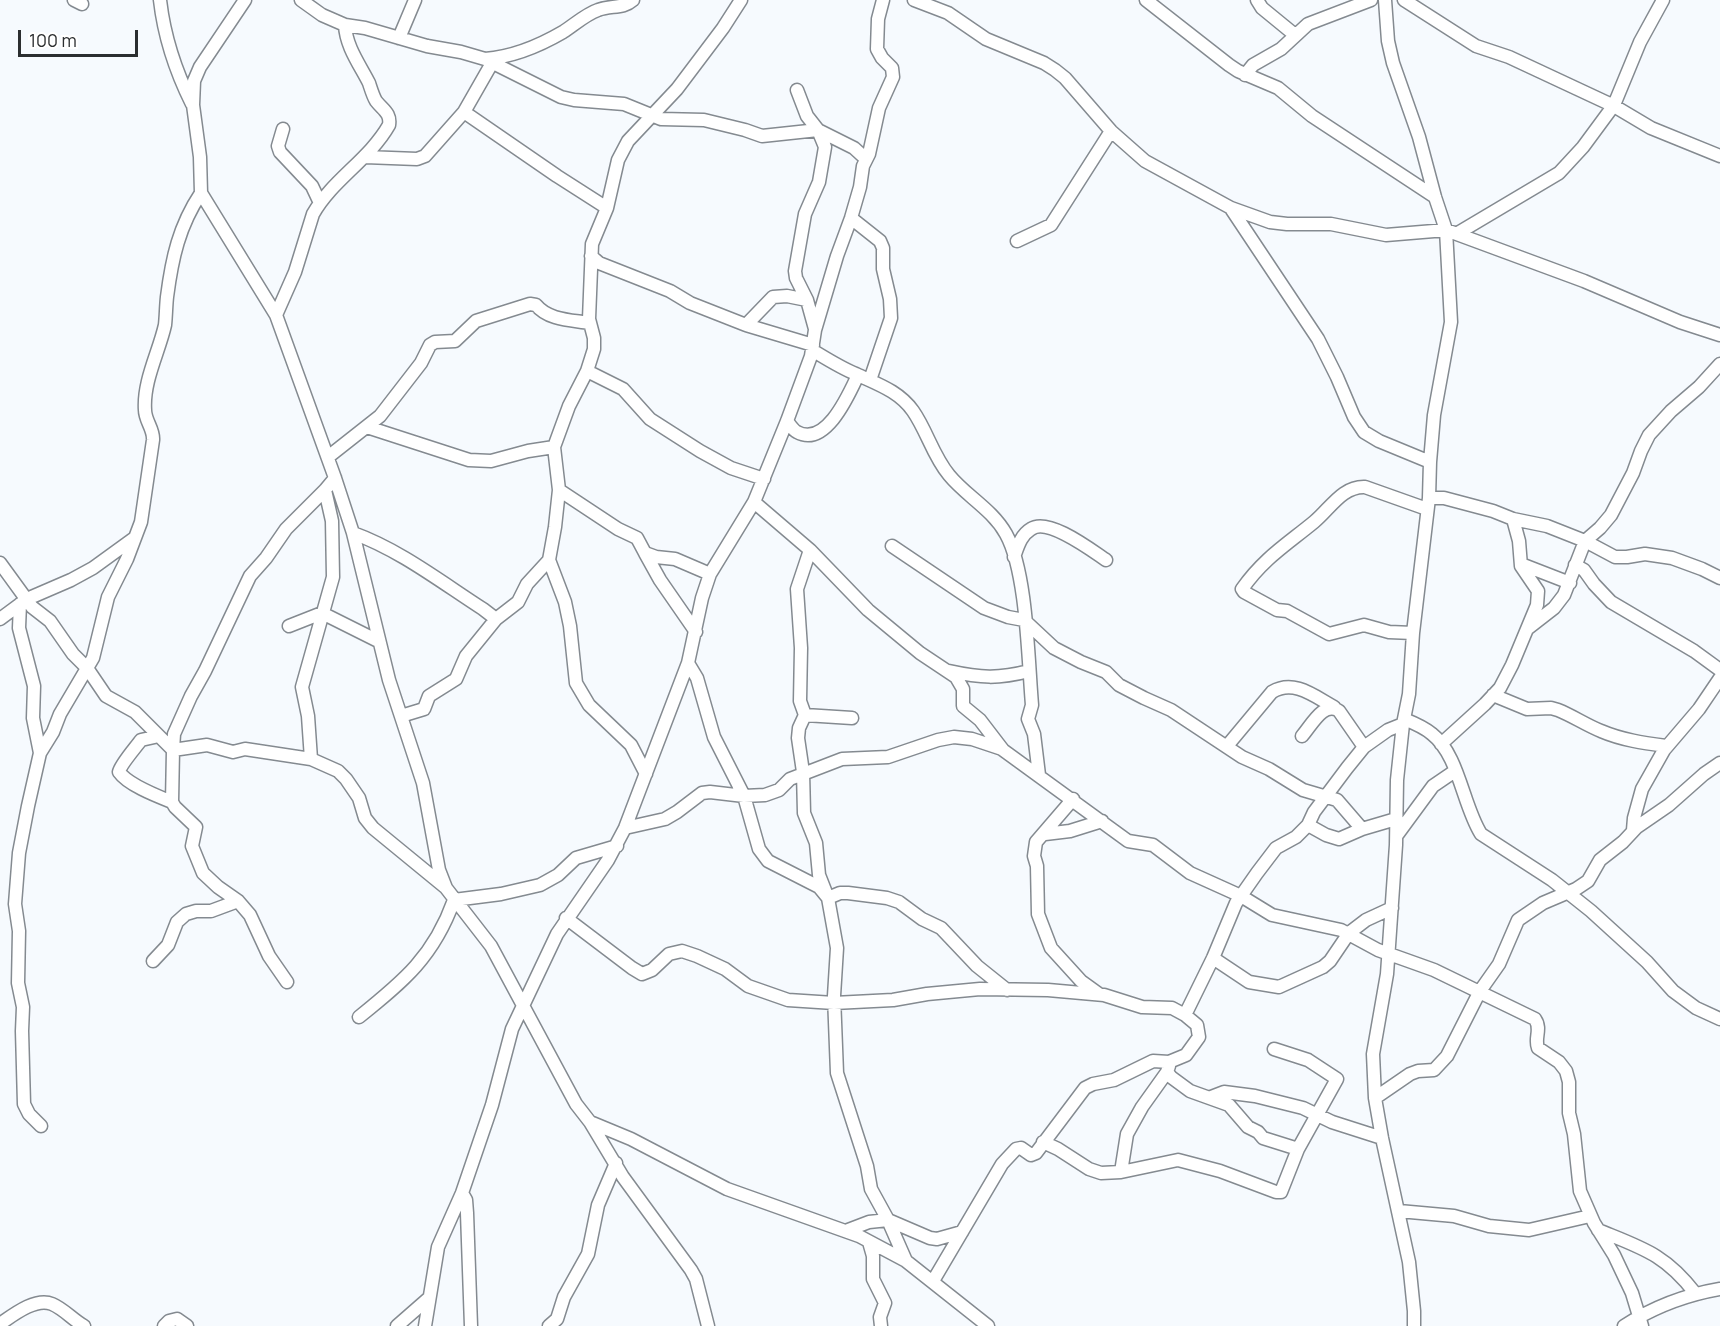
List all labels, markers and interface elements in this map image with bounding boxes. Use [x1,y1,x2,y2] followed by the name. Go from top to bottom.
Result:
[21,18,141,56] scale bar
[29,28,77,52] text: 100 m

